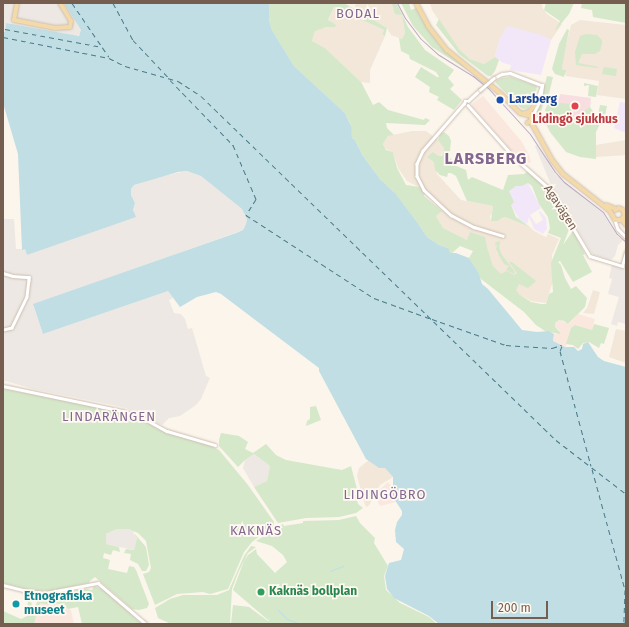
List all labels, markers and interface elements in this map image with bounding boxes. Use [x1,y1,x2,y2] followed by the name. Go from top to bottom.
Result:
[336,6,380,22] district label: BODAL
[509,93,557,107] place label: Larsberg
[494,94,506,106] marker: Larsberg
[569,100,581,112] marker: Lidingö sjukhus
[532,113,618,127] place label: Lidingö sjukhus
[445,149,527,169] district label: LARSBERG
[540,183,580,233] street label: Agavägen
[62,409,156,425] district label: LINDARÄNGEN
[343,487,427,503] district label: LIDINGÖBRO
[230,523,282,539] district label: KAKNÄS
[269,585,357,599] place label: Kaknäs bollplan
[256,587,266,597] marker: Kaknäs bollplan
[24,590,92,618] place label: Etnografiska museet
[493,593,550,619] scale bar
[11,599,21,609] marker: Etnografiska museet
[498,601,531,615] text: 200 m

